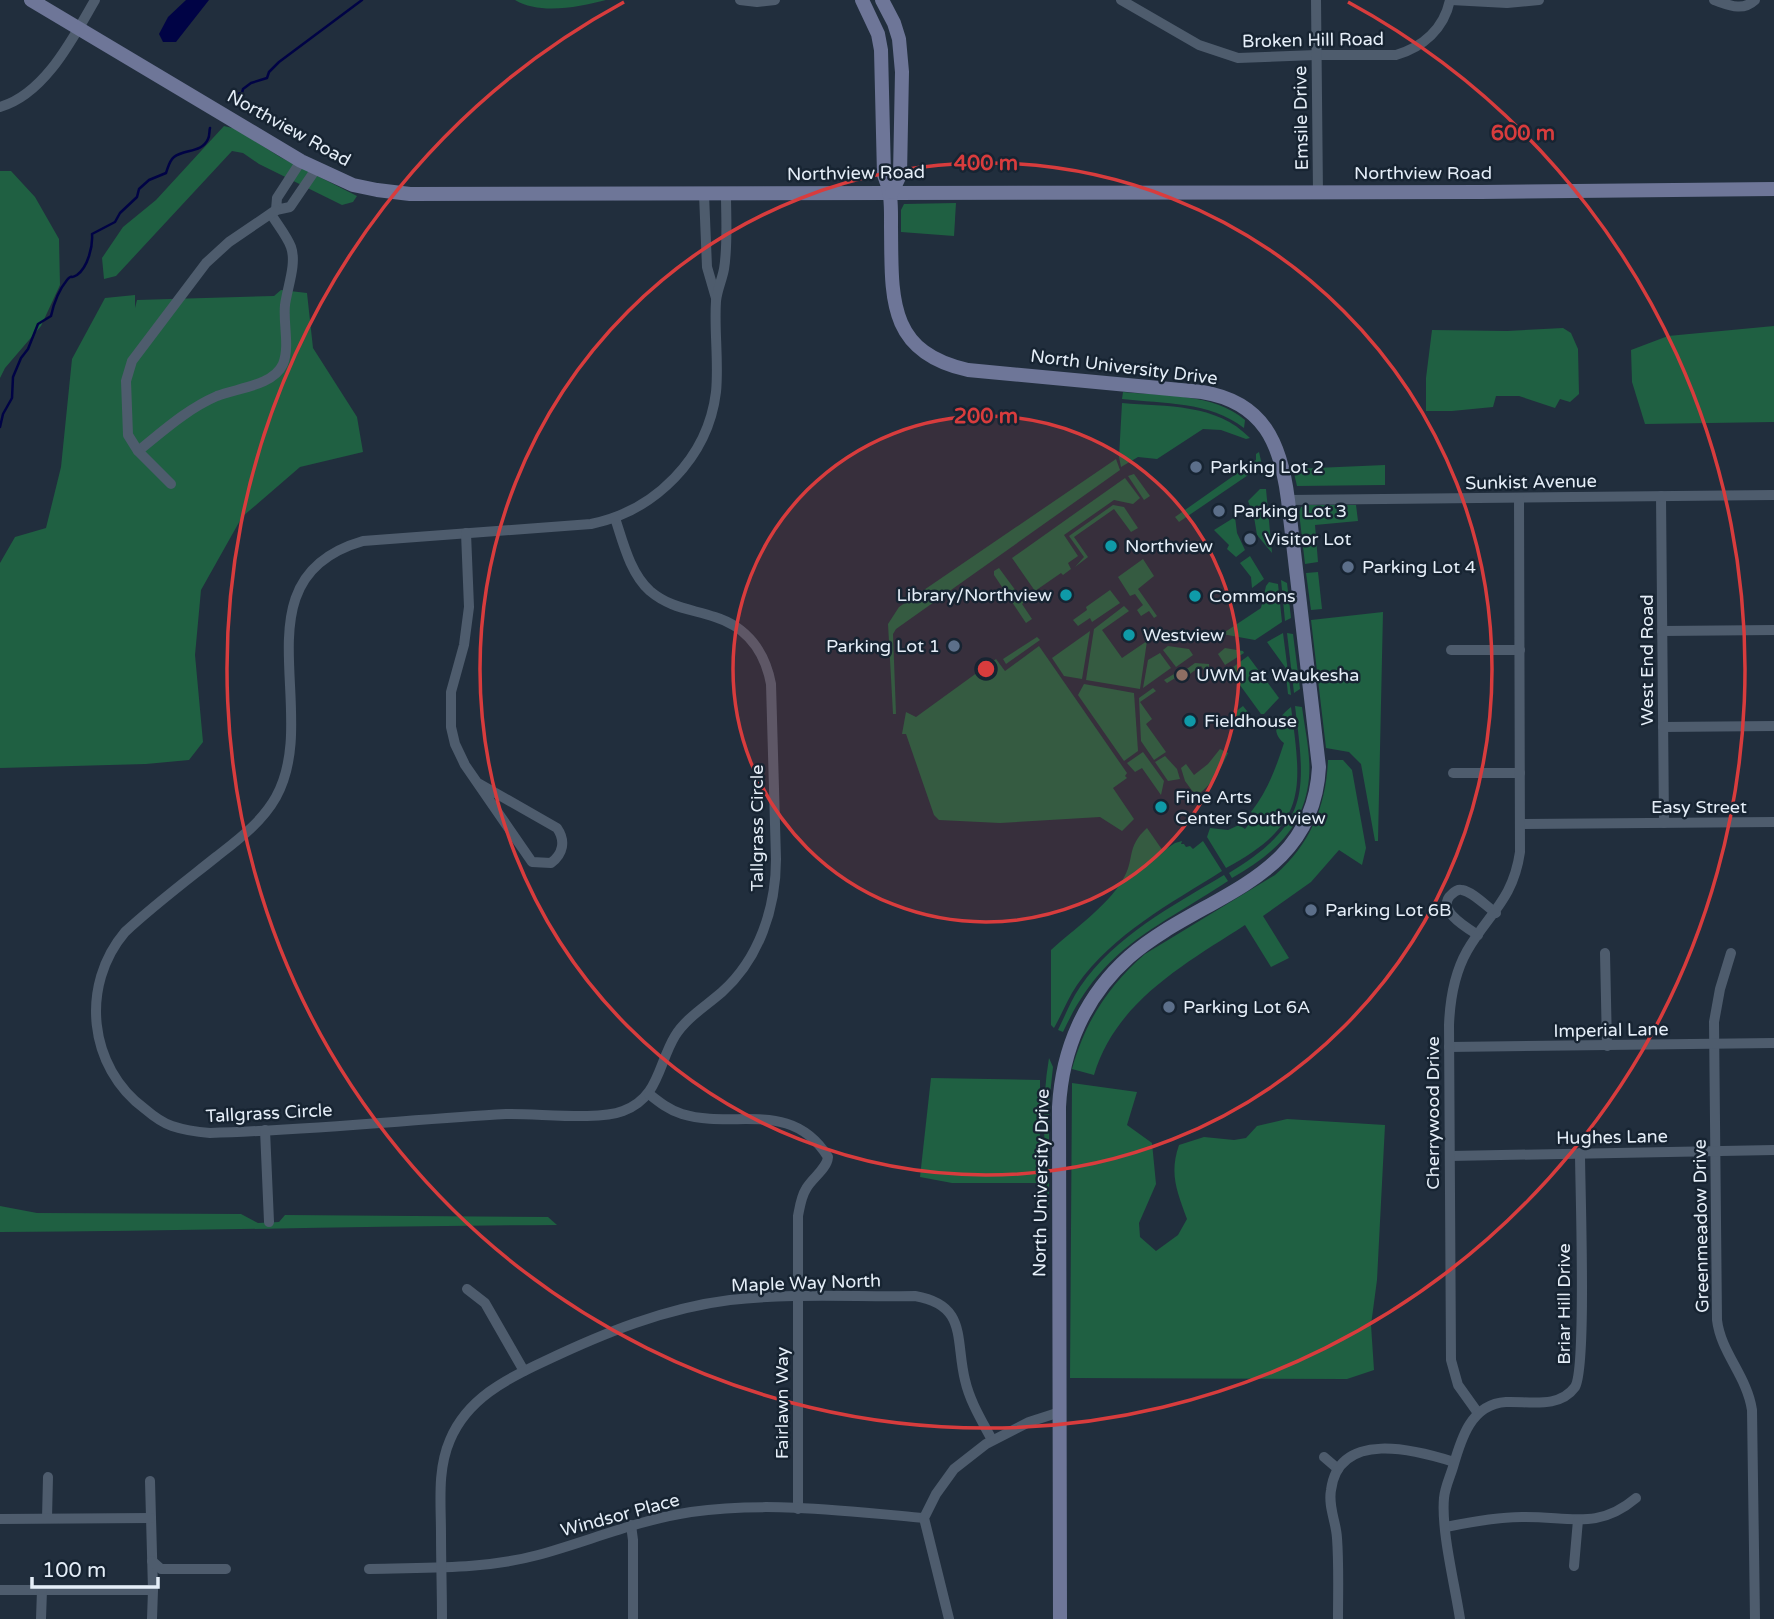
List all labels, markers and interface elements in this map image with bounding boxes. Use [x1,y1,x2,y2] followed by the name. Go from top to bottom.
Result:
[1242,28,1384,52] street label: Broken Hill Road
[1289,65,1313,171] street label: Emsile Drive
[223,85,355,171] street label: Northview Road
[1491,121,1555,146] text: 600 m
[954,151,1018,176] text: 400 m
[787,161,925,185] street label: Northview Road
[1354,162,1492,184] street label: Northview Road
[1029,345,1219,389] street label: North University Drive
[954,404,1018,429] text: 200 m
[1210,456,1324,478] place label: Parking Lot 2
[1188,459,1204,475] marker: Parking Lot 2
[1465,470,1597,494] street label: Sunkist Avenue
[1233,500,1347,522] place label: Parking Lot 3
[1211,503,1227,519] marker: Parking Lot 3
[1264,528,1351,550] place label: Visitor Lot
[1242,531,1258,547] marker: Visitor Lot
[1125,535,1213,557] place label: Northview
[1103,538,1119,554] marker: Northview
[1362,556,1476,578] place label: Parking Lot 4
[1340,559,1356,575] marker: Parking Lot 4
[896,584,1052,606] place label: Library/Northview
[1209,585,1296,607] place label: Commons
[1058,587,1074,603] marker: Library/Northview
[1187,588,1203,604] marker: Commons
[1636,594,1658,726] street label: West End Road
[1143,624,1224,646] place label: Westview
[1121,627,1137,643] marker: Westview
[826,635,940,657] place label: Parking Lot 1
[946,638,962,654] marker: Parking Lot 1
[974,657,998,681] centre of rings
[1196,664,1359,686] place label: UWM at Waukesha
[1174,667,1190,683] marker: UWM at Waukesha
[1204,710,1297,732] place label: Fieldhouse
[1182,713,1198,729] marker: Fieldhouse
[746,765,768,891] street label: Tallgrass Circle
[1175,786,1326,829] place label: Fine Arts Center Southview
[1651,796,1747,818] street label: Easy Street
[1153,799,1169,815] marker: Fine Arts Center Southview
[1325,899,1452,921] place label: Parking Lot 6B
[1303,902,1319,918] marker: Parking Lot 6B
[1183,996,1310,1018] place label: Parking Lot 6A
[1161,999,1177,1015] marker: Parking Lot 6A
[1553,1018,1669,1042] street label: Imperial Lane
[1422,1036,1444,1190] street label: Cherrywood Drive
[1028,1089,1054,1277] street label: North University Drive
[205,1099,333,1127] street label: Tallgrass Circle
[1556,1125,1668,1149] street label: Hughes Lane
[1688,1139,1714,1313] street label: Greenmeadow Drive
[1553,1243,1575,1365] street label: Briar Hill Drive
[731,1269,881,1297] street label: Maple Way North
[771,1346,793,1459] street label: Fairlawn Way
[558,1489,682,1541] street label: Windsor Place
[32,1546,158,1590] scale bar
[42,1558,106,1583] text: 100 m

